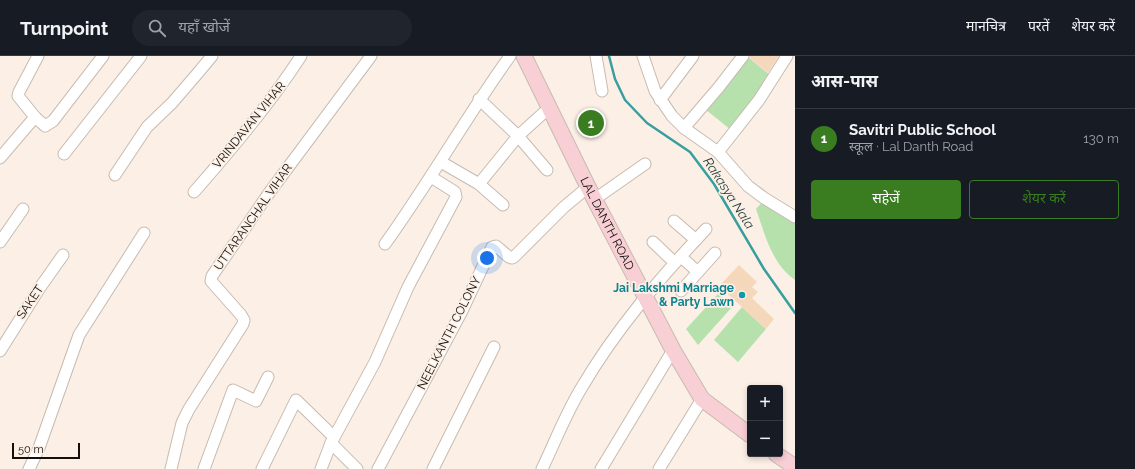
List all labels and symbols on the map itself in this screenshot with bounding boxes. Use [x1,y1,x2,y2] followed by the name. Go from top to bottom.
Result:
[210,79,288,171] street label: VRINDAVAN VIHAR
[578,108,604,138] pin: 1
[700,154,758,232] water label: Rakasya Nala
[211,161,295,273] street label: UTTARANCHAL VIHAR
[577,175,637,273] street label: LAL DANTH ROAD
[477,248,497,268] your location
[414,274,484,392] street label: NEELKANTH COLONY
[613,281,734,309] place label: Jai Lakshmi Marriage & Party Lawn
[14,282,47,321] street label: SAKET
[737,290,747,300] marker: Jai Lakshmi Marriage & Party Lawn
[12,441,80,460] scale bar

